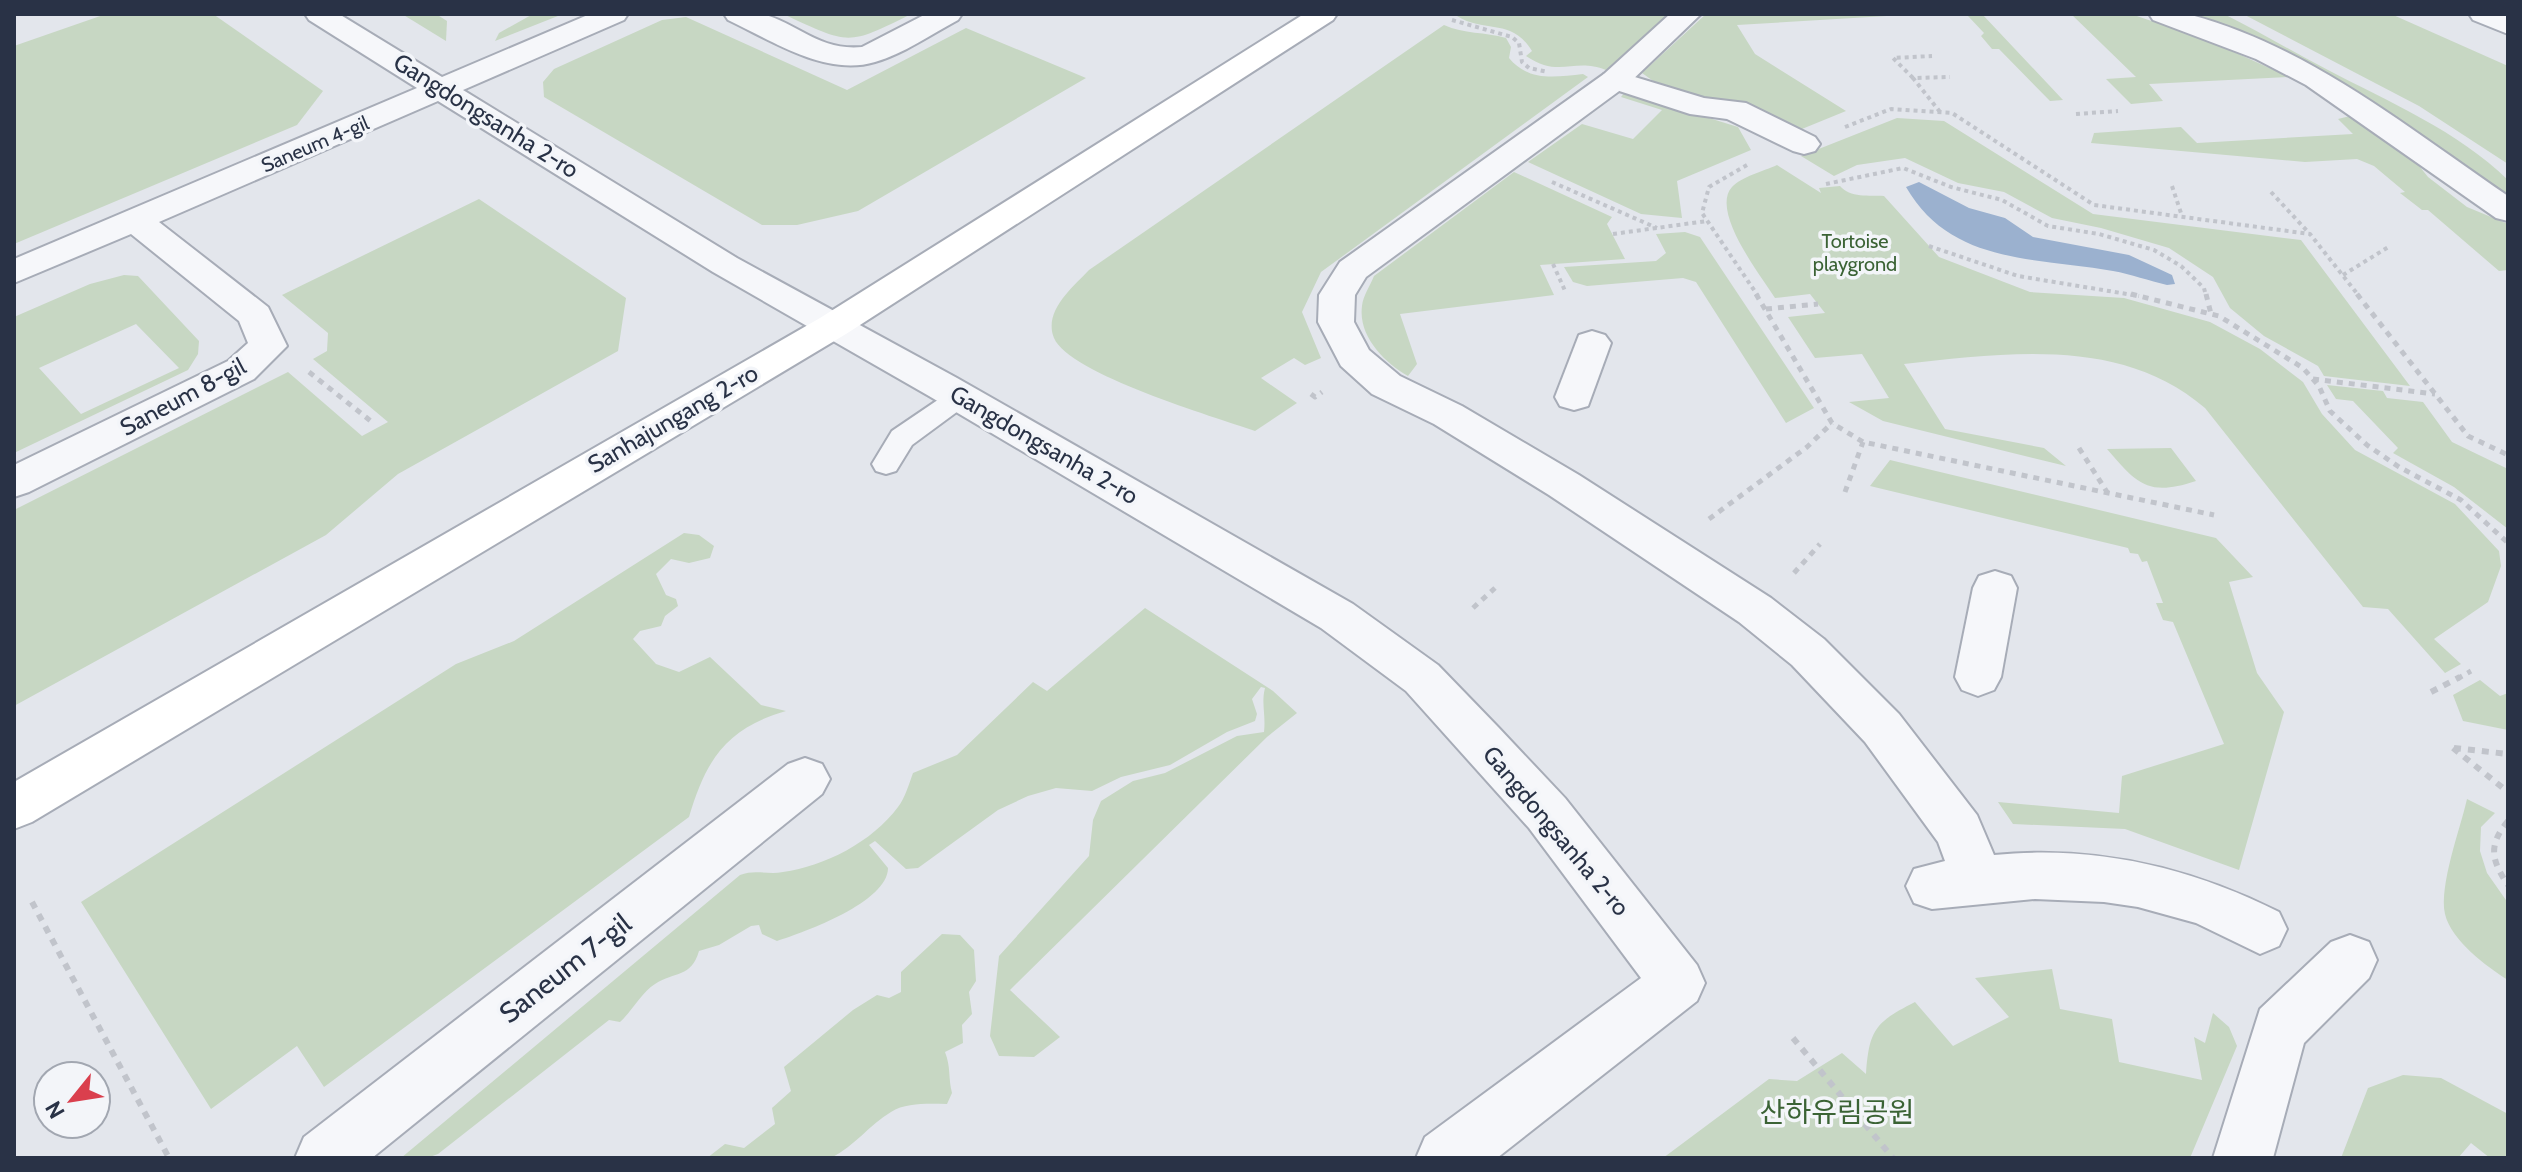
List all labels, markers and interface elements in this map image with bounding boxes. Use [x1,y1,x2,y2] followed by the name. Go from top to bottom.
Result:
[388,47,584,184] street label: Gangdongsanha 2-ro
[258,110,373,177] street label: Saneum 4-gil
[1813,229,1897,276] park label: Tortoise playgrond
[115,351,251,442] street label: Saneum 8-gil
[582,358,763,479] street label: Sanhajungang 2-ro
[945,379,1144,510] street label: Gangdongsanha 2-ro
[1477,740,1636,921] street label: Gangdongsanha 2-ro
[492,906,638,1030] street label: Saneum 7-gil
[32,1060,112,1140] north arrow
[1760,1095,1914,1129] park label: 산하유림공원
[40,1096,71,1123] text: N

